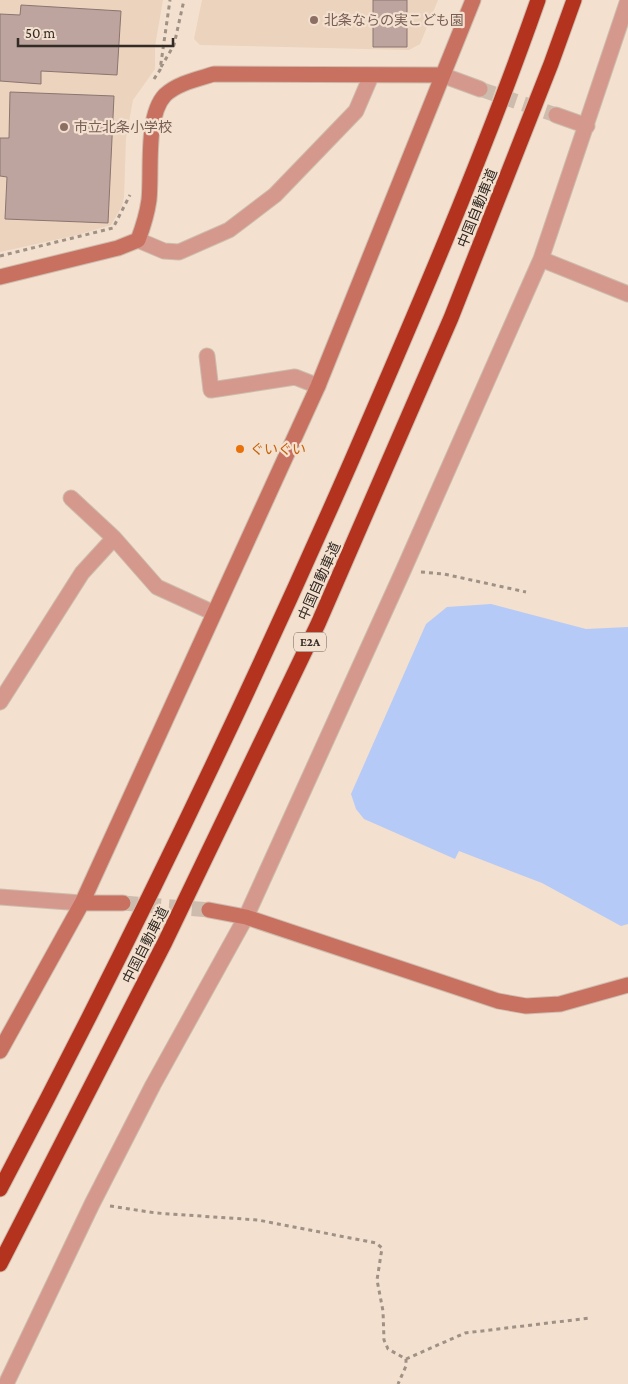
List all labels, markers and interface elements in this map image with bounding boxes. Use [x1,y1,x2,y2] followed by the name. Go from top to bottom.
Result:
[324,12,464,28] place label: 北条ならの実こども園
[308,14,320,26] marker: 北条ならの実こども園
[18,15,172,47] scale bar
[25,25,55,41] text: 50 m
[74,119,172,135] place label: 市立北条小学校
[58,121,70,133] marker: 市立北条小学校
[454,166,500,250] street label: 中国自動車道
[250,441,306,457] place label: ぐいぐい
[234,443,246,455] marker: ぐいぐい
[295,539,343,623] street label: 中国自動車道
[294,632,326,652] road number: E2A
[119,904,171,986] street label: 中国自動車道

